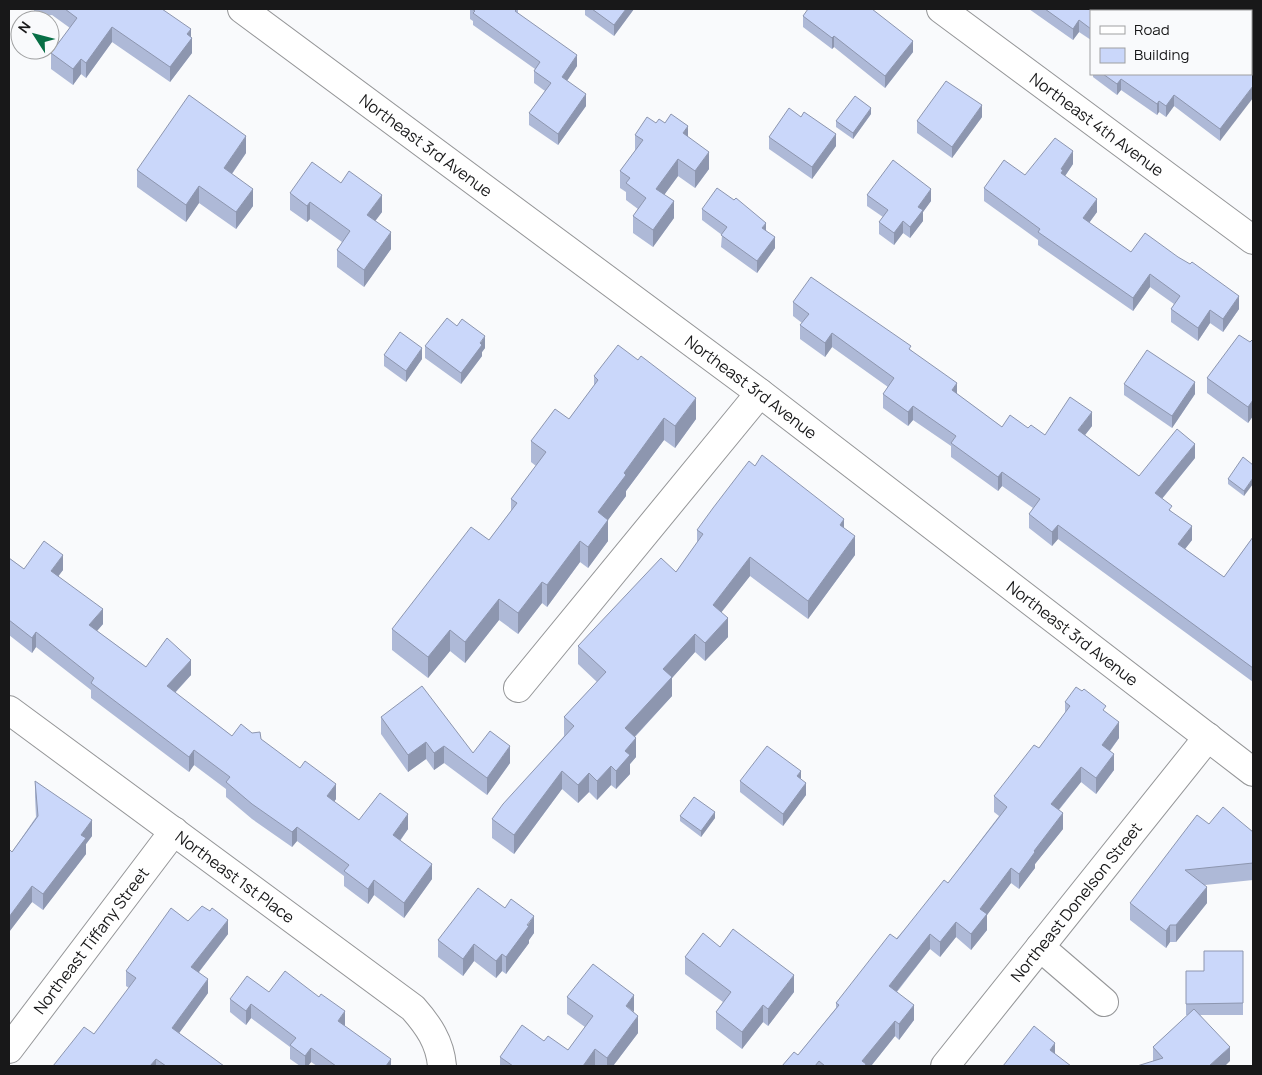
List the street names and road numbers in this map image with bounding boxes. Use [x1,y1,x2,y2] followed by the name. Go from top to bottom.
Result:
[1025,67,1168,181] street label: Northeast 4th Avenue
[355,89,497,202] street label: Northeast 3rd Avenue
[680,330,822,444] street label: Northeast 3rd Avenue
[1002,576,1143,691] street label: Northeast 3rd Avenue
[1006,818,1147,986] street label: Northeast Donelson Street
[171,826,299,928] street label: Northeast 1st Place
[28,863,154,1018] street label: Northeast Tiffany Street

